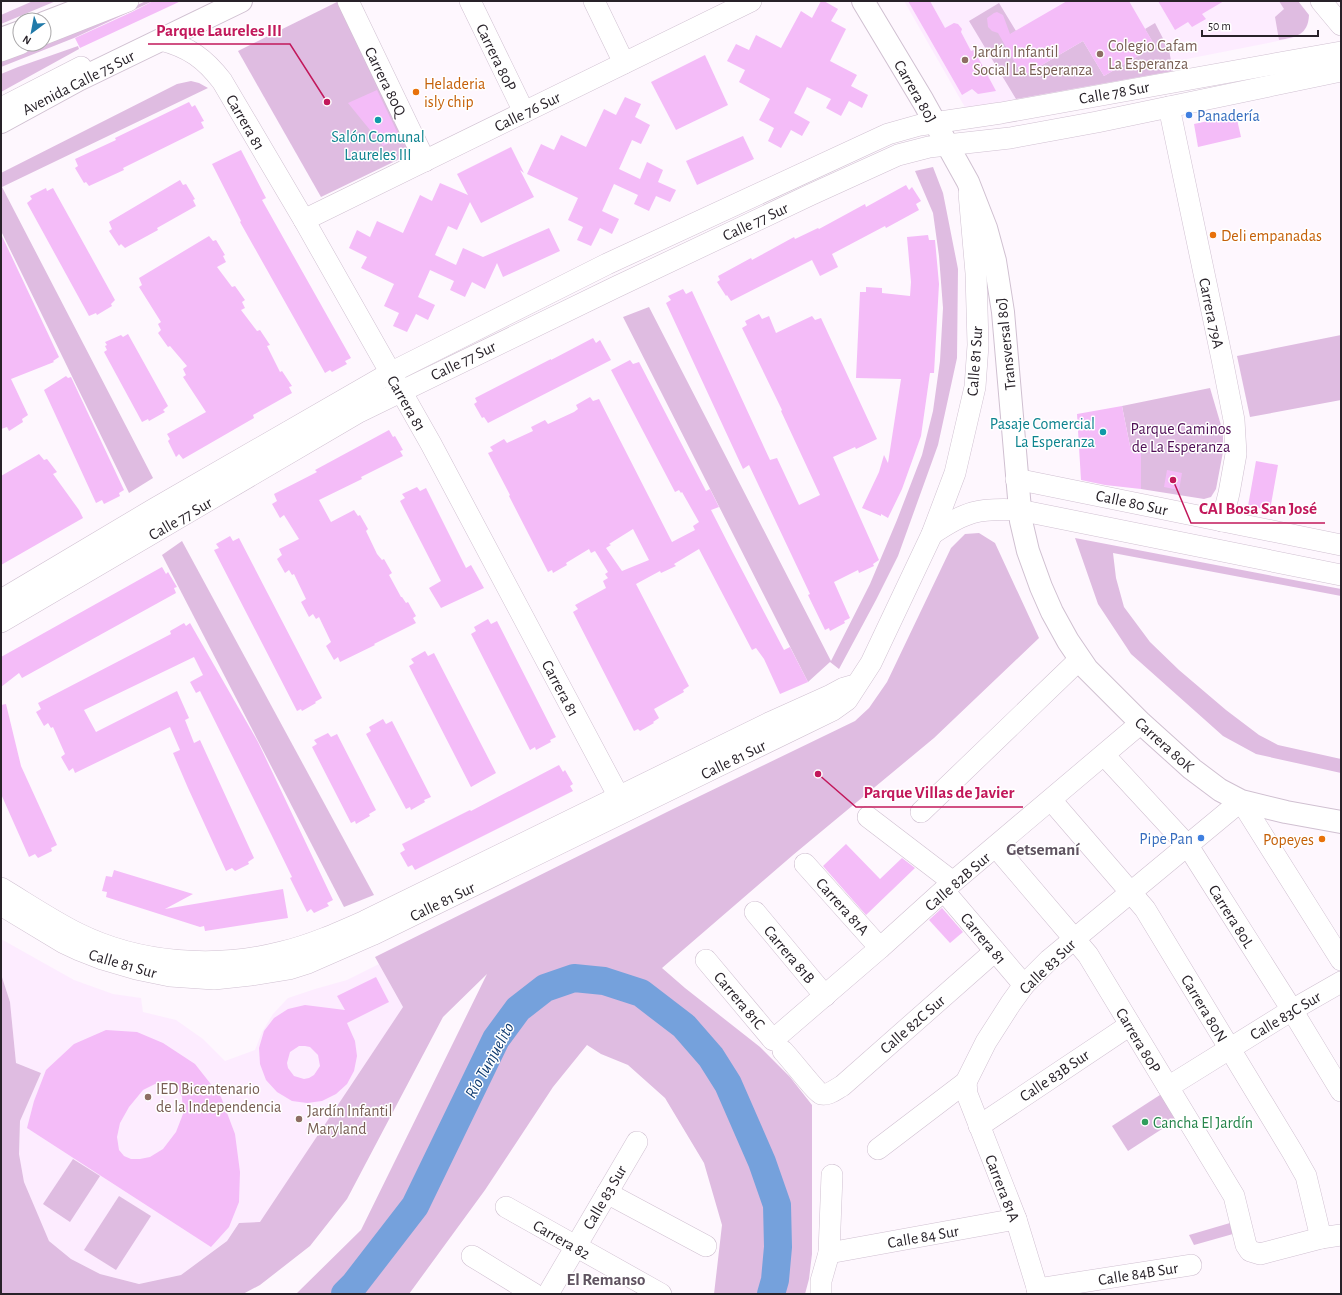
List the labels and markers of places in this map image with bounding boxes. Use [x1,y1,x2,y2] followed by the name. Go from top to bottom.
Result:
[148,15,290,44] callout: Parque Laureles III
[1108,38,1197,72] place label: Colegio Cafam La Esperanza
[973,44,1092,78] place label: Jardín Infantil Social La Esperanza
[1095,49,1105,59] marker: Colegio Cafam La Esperanza
[960,55,970,65] marker: Jardín Infantil Social La Esperanza
[424,76,485,111] place label: Heladeria isly chip
[411,87,421,97] marker: Heladeria isly chip
[1197,108,1260,124] place label: Panadería
[1184,110,1194,120] marker: Panadería
[373,115,383,125] marker: Salón Comunal Laureles III
[331,129,425,163] place label: Salón Comunal Laureles III
[1221,228,1322,244] place label: Deli empanadas
[1208,230,1218,240] marker: Deli empanadas
[990,416,1095,450] place label: Pasaje Comercial La Esperanza
[1098,427,1108,437] marker: Pasaje Comercial La Esperanza
[1191,494,1325,523] callout: CAI Bosa San José
[856,778,1023,807] callout: Parque Villas de Javier
[1139,831,1193,847] place label: Pipe Pan
[1263,832,1314,849] place label: Popeyes
[1196,833,1206,843] marker: Pipe Pan
[1317,834,1327,844] marker: Popeyes
[156,1081,281,1115] place label: IED Bicentenario de la Independencia
[143,1092,153,1102] marker: IED Bicentenario de la Independencia
[307,1103,392,1138] place label: Jardín Infantil Maryland
[294,1114,304,1124] marker: Jardín Infantil Maryland
[1153,1115,1253,1131] place label: Cancha El Jardín
[1140,1117,1150,1127] marker: Cancha El Jardín

